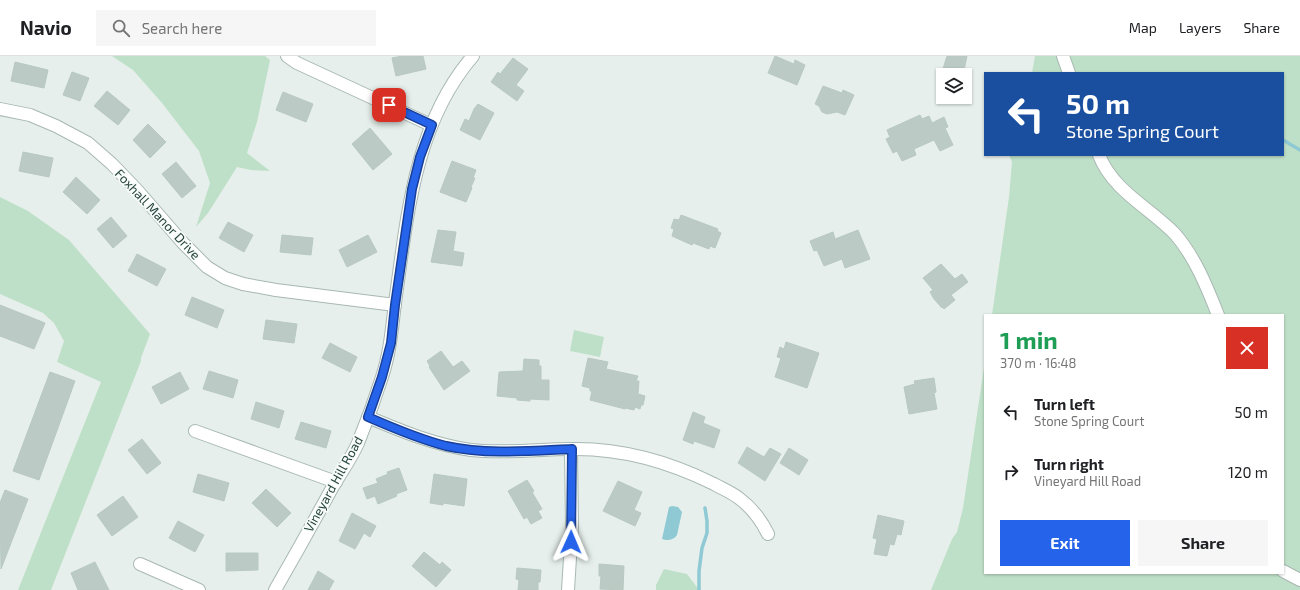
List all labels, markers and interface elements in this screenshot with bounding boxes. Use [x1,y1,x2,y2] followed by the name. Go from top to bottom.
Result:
[96,10,376,46] search box
[20,16,72,39] text: Navio
[110,17,132,39] icon: search
[142,19,222,37] text: Search here
[1129,19,1157,36] text: Map
[1179,19,1221,36] text: Layers
[1243,19,1280,36] text: Share
[936,68,972,104] map controls
[936,68,972,104] button: layers
[1066,86,1130,120] text: 50 m
[372,88,406,122] pin
[1000,88,1052,140] icon: left
[378,94,400,116] icon: arrive
[1066,120,1219,142] text: Stone Spring Court
[112,165,204,263] street label: Foxhall Manor Drive
[1000,325,1058,354] text: 1 min
[1226,327,1268,369] button: close
[1000,355,1076,371] text: 370 m · 16:48
[1034,395,1095,413] text: Turn left
[1000,401,1022,423] icon: left
[1234,403,1268,421] text: 50 m
[1034,413,1144,429] text: Stone Spring Court
[300,433,366,535] street label: Vineyard Hill Road
[1034,455,1104,473] text: Turn right
[1000,461,1022,483] icon: right
[1228,463,1268,481] text: 120 m
[1034,473,1141,489] text: Vineyard Hill Road
[1000,520,1130,566] button: Exit
[1138,520,1268,566] button: Share
[550,521,592,563] position arrow

